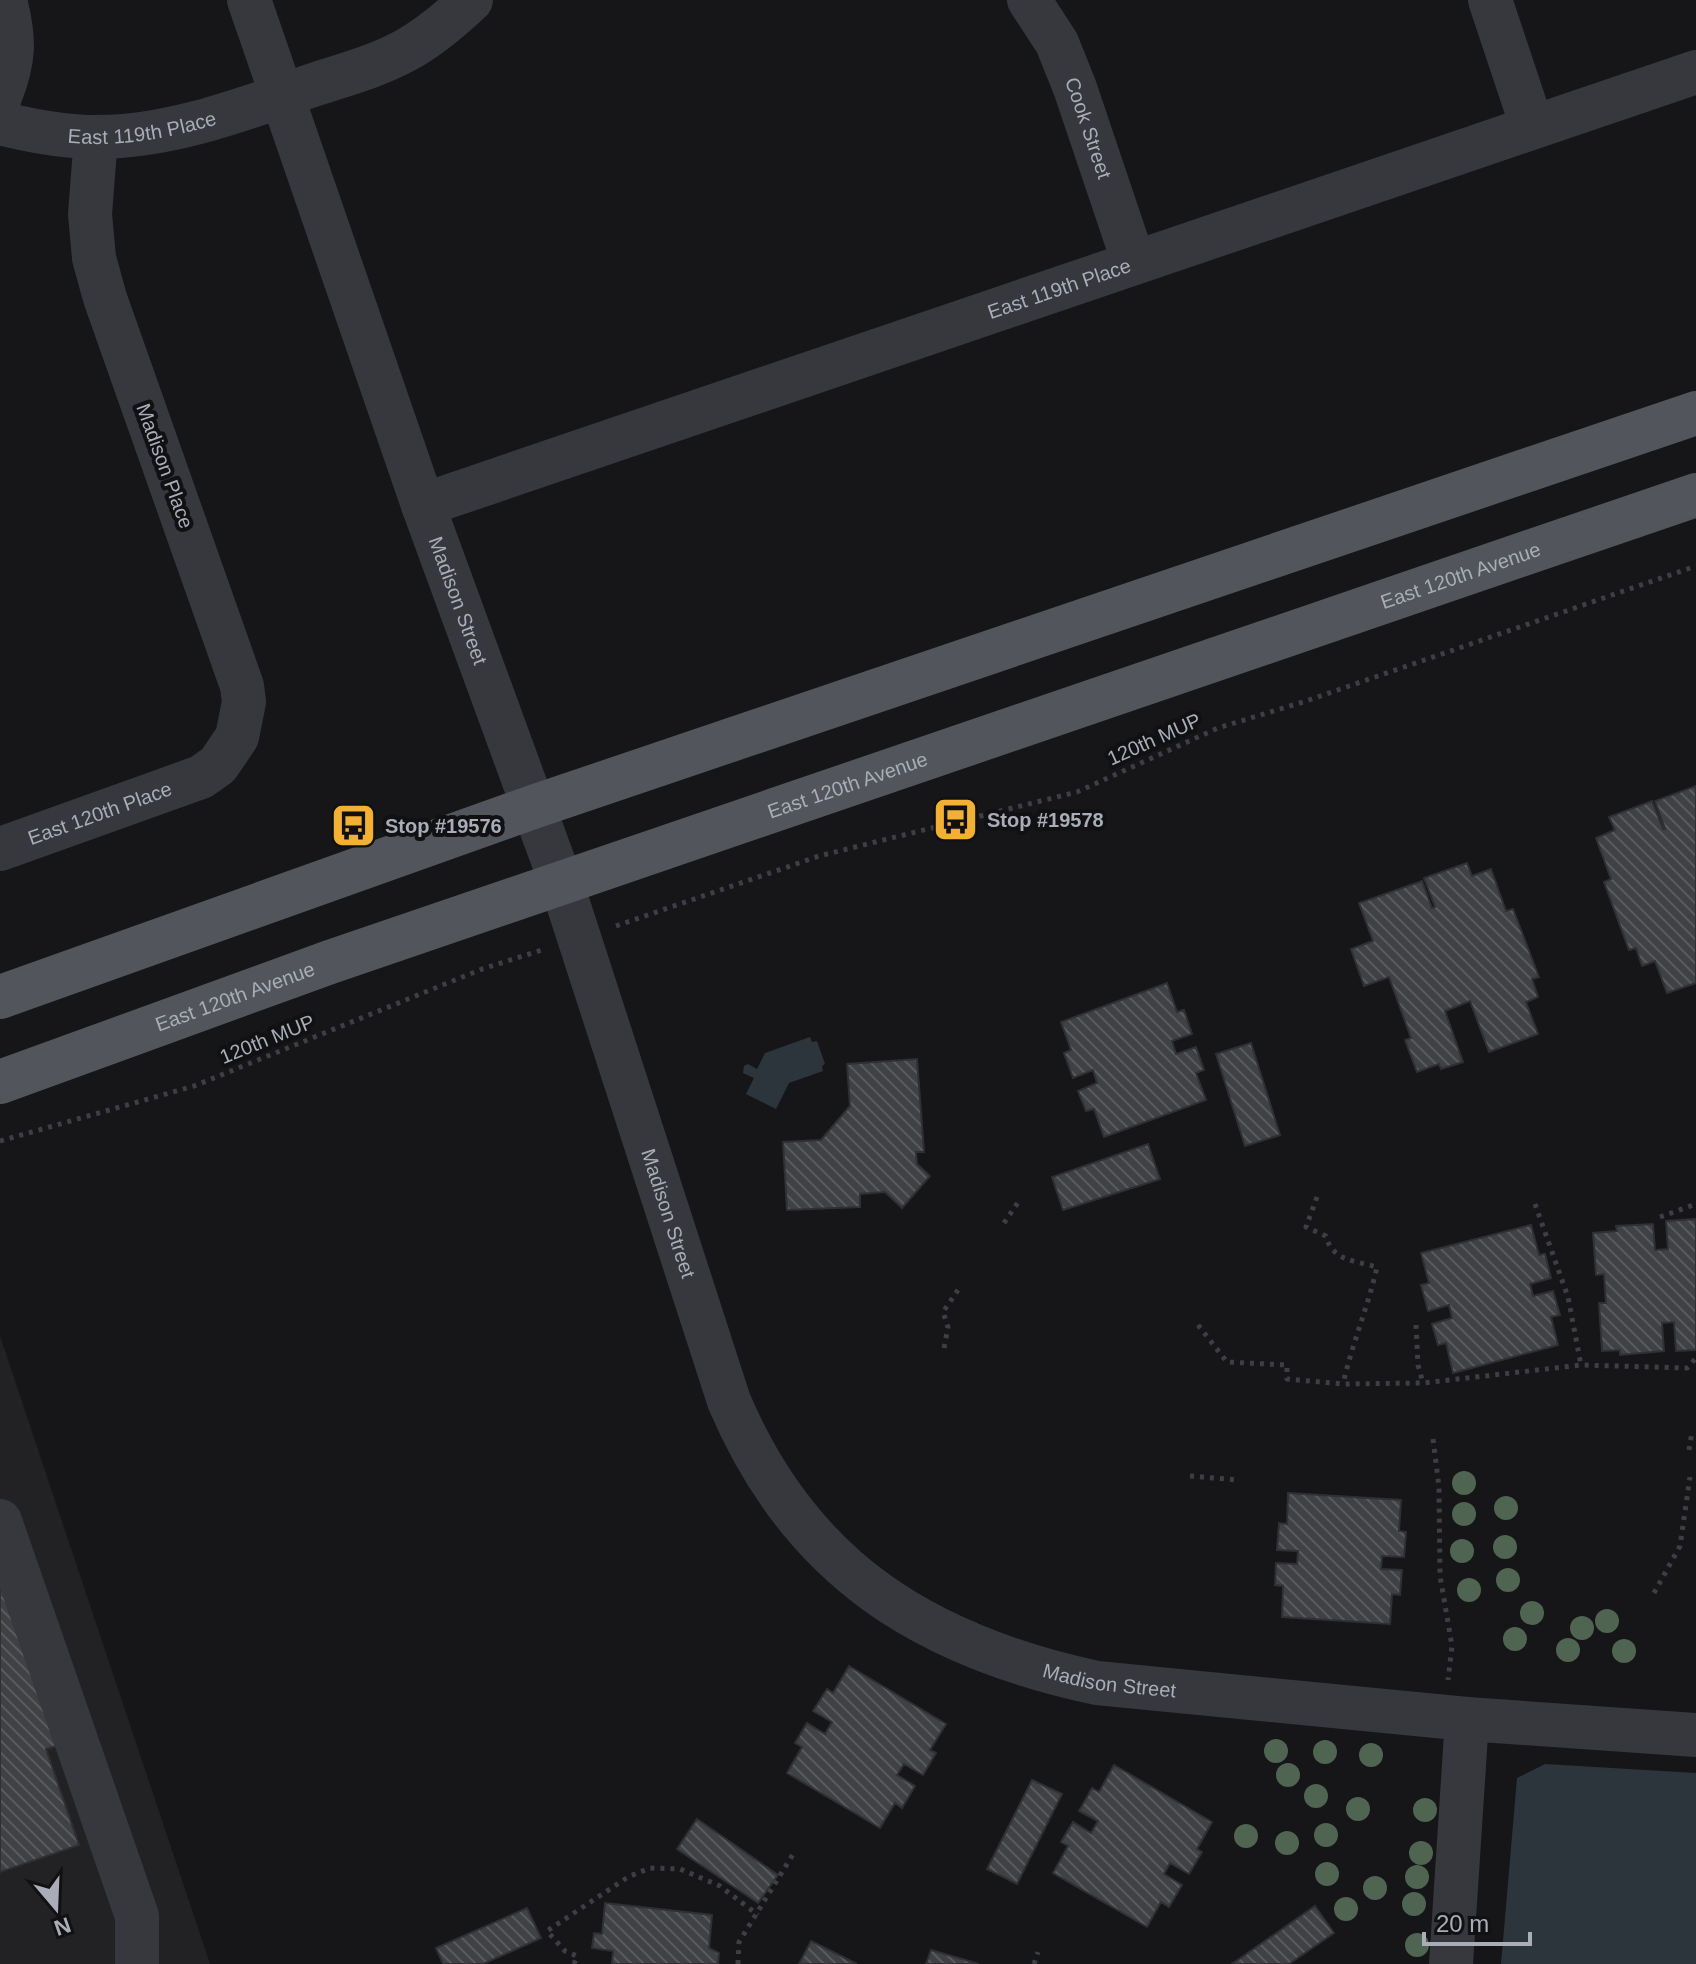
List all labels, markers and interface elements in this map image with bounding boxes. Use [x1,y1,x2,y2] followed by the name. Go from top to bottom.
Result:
[1061,74,1116,182] street label: Cook Street
[67,107,219,148] street label: East 119th Place
[985,254,1134,323] street label: East 119th Place
[132,401,198,531] street label: Madison Place
[425,534,492,668] street label: Madison Street
[1378,538,1543,613] street label: East 120th Avenue
[1104,709,1204,769] street label: 120th MUP
[765,748,930,823] street label: East 120th Avenue
[25,777,175,849] street label: East 120th Place
[932,796,980,844] bus stop icon: Stop #19578
[330,802,378,850] bus stop icon: Stop #19576
[987,809,1104,831] place label: Stop #19578
[385,815,502,837] place label: Stop #19576
[152,958,317,1036] street label: East 120th Avenue
[216,1010,318,1068] street label: 120th MUP
[637,1146,700,1281] street label: Madison Street
[1040,1659,1177,1702] street label: Madison Street
[16,1868,96,1948] north arrow
[1424,1896,1530,1946] scale bar
[1436,1910,1489,1937] text: 20 m
[51,1912,74,1941] text: N

